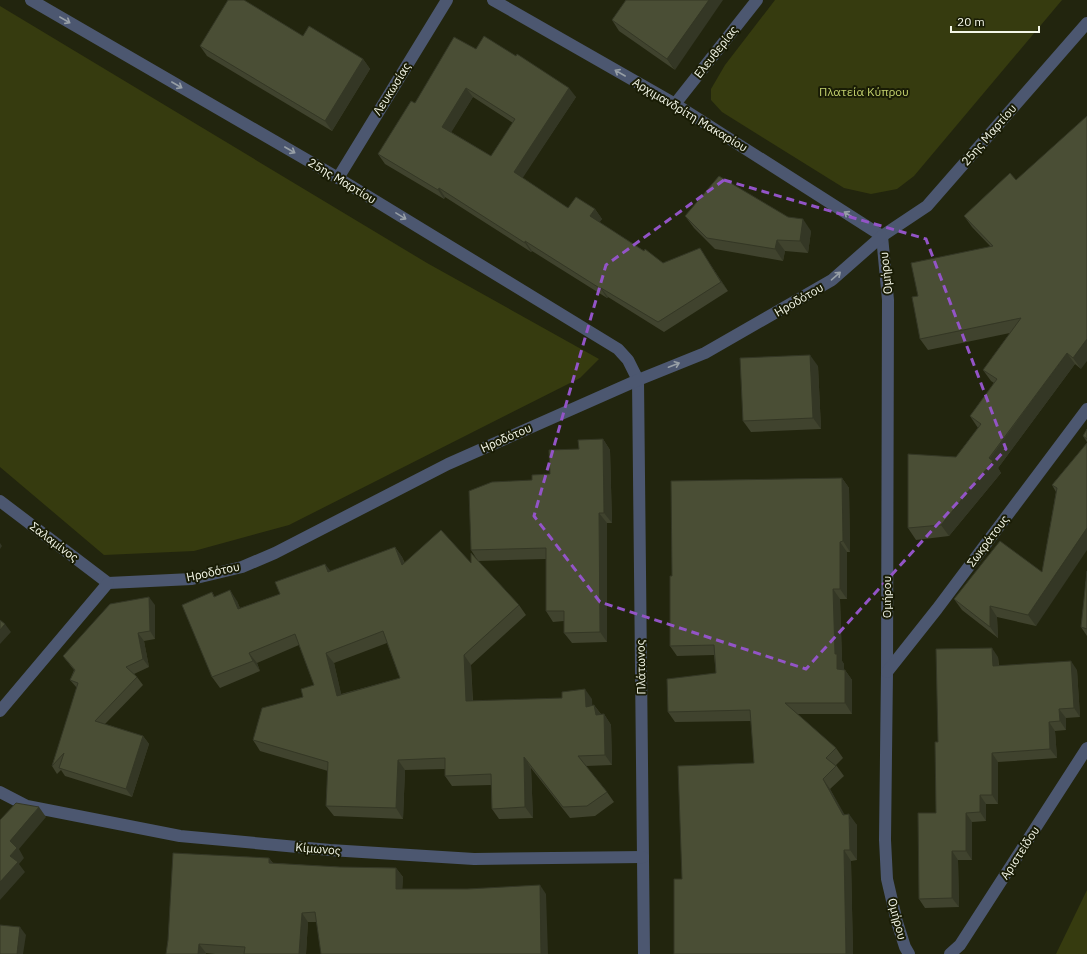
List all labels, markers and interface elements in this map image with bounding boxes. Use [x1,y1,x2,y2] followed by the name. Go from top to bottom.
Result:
[951,8,1039,34] scale bar
[957,14,985,29] text: 20 m
[58,16,70,24] one-way arrow
[690,22,741,81] street label: Ελευθερίας
[369,59,414,118] street label: Λευκωσίας
[614,68,626,76] one-way arrow
[630,74,750,155] street label: Αρχιμανδρίτη Μακαρίου
[171,81,183,89] one-way arrow
[819,84,909,99] park label: Πλατεία Κύπρου
[958,101,1019,169] street label: 25ης Μαρτίου
[284,146,296,154] one-way arrow
[306,154,379,207] street label: 25ης Μαρτίου
[844,211,855,219] one-way arrow
[395,213,407,221] one-way arrow
[876,251,895,295] street label: Ομήρου
[831,272,841,281] one-way arrow
[772,280,826,320] street label: Ηροδότου
[667,361,679,369] one-way arrow
[478,420,534,455] street label: Ηροδότου
[963,512,1012,569] street label: Σωκράτους
[27,519,82,565] street label: Σαλαμίνος
[185,559,241,584] street label: Ηροδότου
[879,576,894,618] street label: Ομήρου
[633,639,648,695] street label: Πλάτωνος
[997,823,1042,882] street label: Αριστείδου
[295,839,341,858] street label: Κίμωνος
[885,896,910,941] street label: Ομήρου

